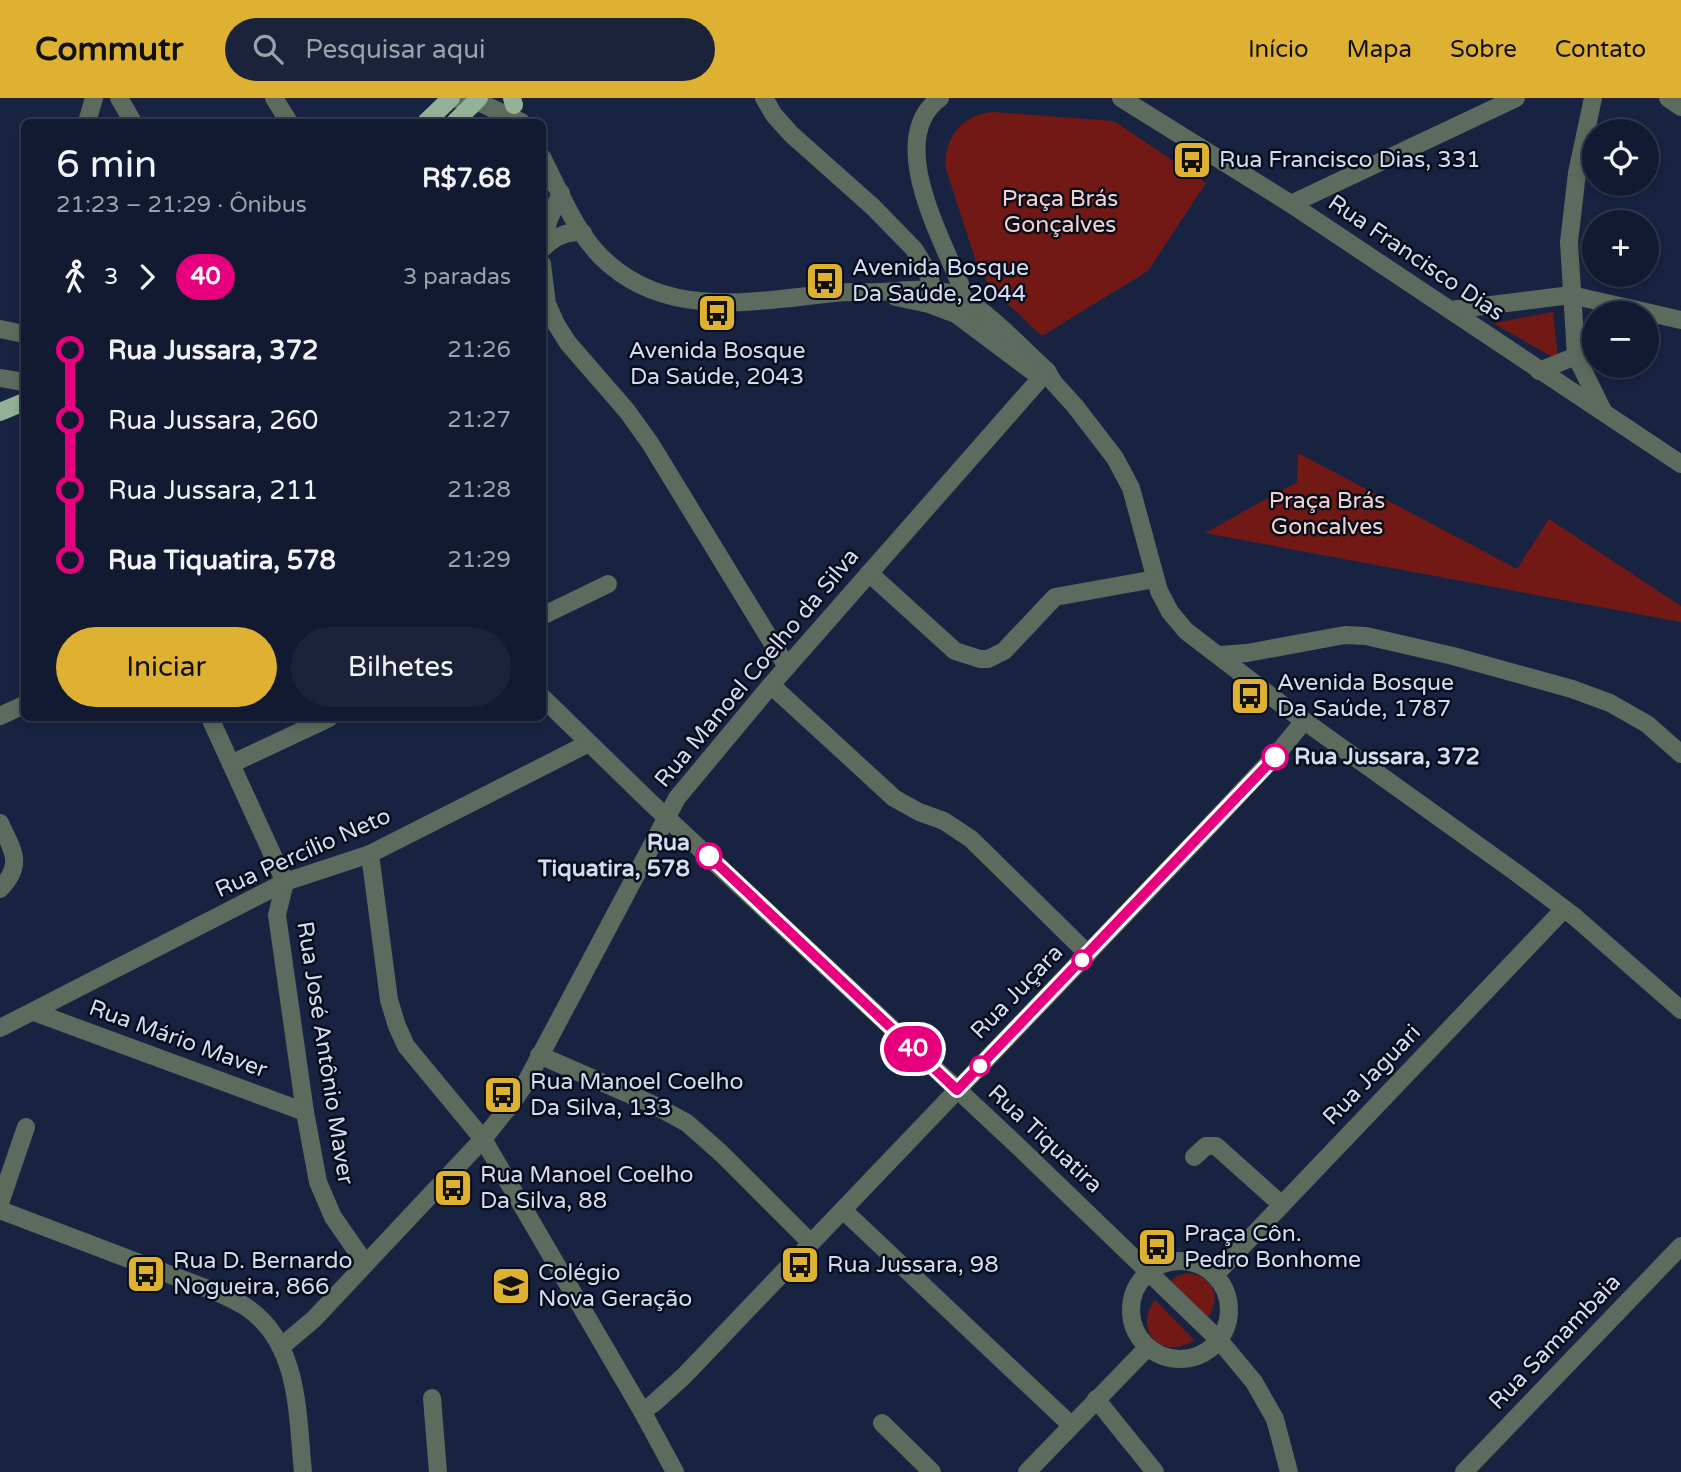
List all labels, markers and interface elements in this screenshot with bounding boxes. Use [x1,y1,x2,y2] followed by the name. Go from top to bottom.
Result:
[225,18,715,81] search box
[35,30,183,69] text: Commutr
[249,30,287,68] icon: search
[305,34,485,65] text: Pesquisar aqui
[1248,35,1309,64] text: Início
[1347,35,1412,64] text: Mapa
[1450,35,1517,64] text: Sobre
[1555,35,1646,64] text: Contato
[1582,119,1659,378] map controls
[1582,119,1659,196] button: locate
[1171,139,1213,181] bus stop icon: Rua Francisco Dias, 331
[56,142,157,188] text: 6 min
[1219,146,1481,174] place label: Rua Francisco Dias, 331
[422,163,511,194] text: R$7.68
[1002,185,1118,239] park label: Praça Brás Gonçalves
[1323,189,1509,327] street label: Rua Francisco Dias
[56,191,307,219] text: 21:23 – 21:29 · Ônibus
[1582,210,1659,287] button: +
[852,254,1029,308] place label: Avenida Bosque Da Saúde, 2044
[56,258,94,296] icon: walk
[128,258,166,296] icon: forward
[804,260,846,302] bus stop icon: Avenida Bosque Da Saúde, 2044
[190,262,221,291] text: 40
[104,263,118,291] text: 3
[403,263,511,291] text: 3 paradas
[696,292,738,334] bus stop icon: Avenida Bosque Da Saúde, 2043
[1582,301,1659,378] button: −
[108,335,318,366] text: Rua Jussara, 372
[447,336,511,364] text: 21:26
[629,337,805,391] place label: Avenida Bosque Da Saúde, 2043
[108,405,318,436] text: Rua Jussara, 260
[447,406,511,434] text: 21:27
[108,475,318,506] text: Rua Jussara, 211
[447,476,511,504] text: 21:28
[1269,487,1385,541] park label: Praça Brás Goncalves
[649,543,865,793] street label: Rua Manoel Coelho da Silva
[108,545,336,576] text: Rua Tiquatira, 578
[447,546,511,574] text: 21:29
[56,627,277,707] button: Iniciar
[291,627,511,707] button: Bilhetes
[1277,669,1454,723] place label: Avenida Bosque Da Saúde, 1787
[1229,675,1271,717] bus stop icon: Avenida Bosque Da Saúde, 1787
[1294,743,1480,771] place label: Rua Jussara, 372
[1262,744,1288,770] marker: Rua Jussara, 372
[211,802,395,904] street label: Rua Percílio Neto
[537,829,690,883] place label: Rua Tiquatira, 578
[696,843,722,869] marker: Rua Tiquatira, 578
[290,920,360,1187] street label: Rua José Antônio Maver
[965,939,1069,1045] street label: Rua Juçara
[1072,950,1092,970] unlabelled marker
[85,994,271,1084] street label: Rua Mário Maver
[1317,1019,1427,1131] street label: Rua Jaguari
[881,1026,944,1072] line badge: 40
[898,1034,928,1063] text: 40
[970,1056,990,1076] unlabelled marker
[530,1068,744,1122] place label: Rua Manoel Coelho Da Silva, 133
[482,1074,524,1116] bus stop icon: Rua Manoel Coelho Da Silva, 133
[982,1079,1108,1199] street label: Rua Tiquatira
[480,1161,694,1215] place label: Rua Manoel Coelho Da Silva, 88
[432,1167,474,1209] bus stop icon: Rua Manoel Coelho Da Silva, 88
[1184,1220,1361,1274] place label: Praça Côn. Pedro Bonhome
[1136,1226,1178,1268] bus stop icon: Praça Côn. Pedro Bonhome
[779,1244,821,1286] bus stop icon: Rua Jussara, 98
[173,1247,353,1301] place label: Rua D. Bernardo Nogueira, 866
[827,1251,999,1279] place label: Rua Jussara, 98
[125,1253,167,1295] bus stop icon: Rua D. Bernardo Nogueira, 866
[538,1259,692,1313] place label: Colégio Nova Geração
[490,1265,532,1307] school or university icon: Colégio Nova Geração
[1483,1268,1627,1416] street label: Rua Samambaia

